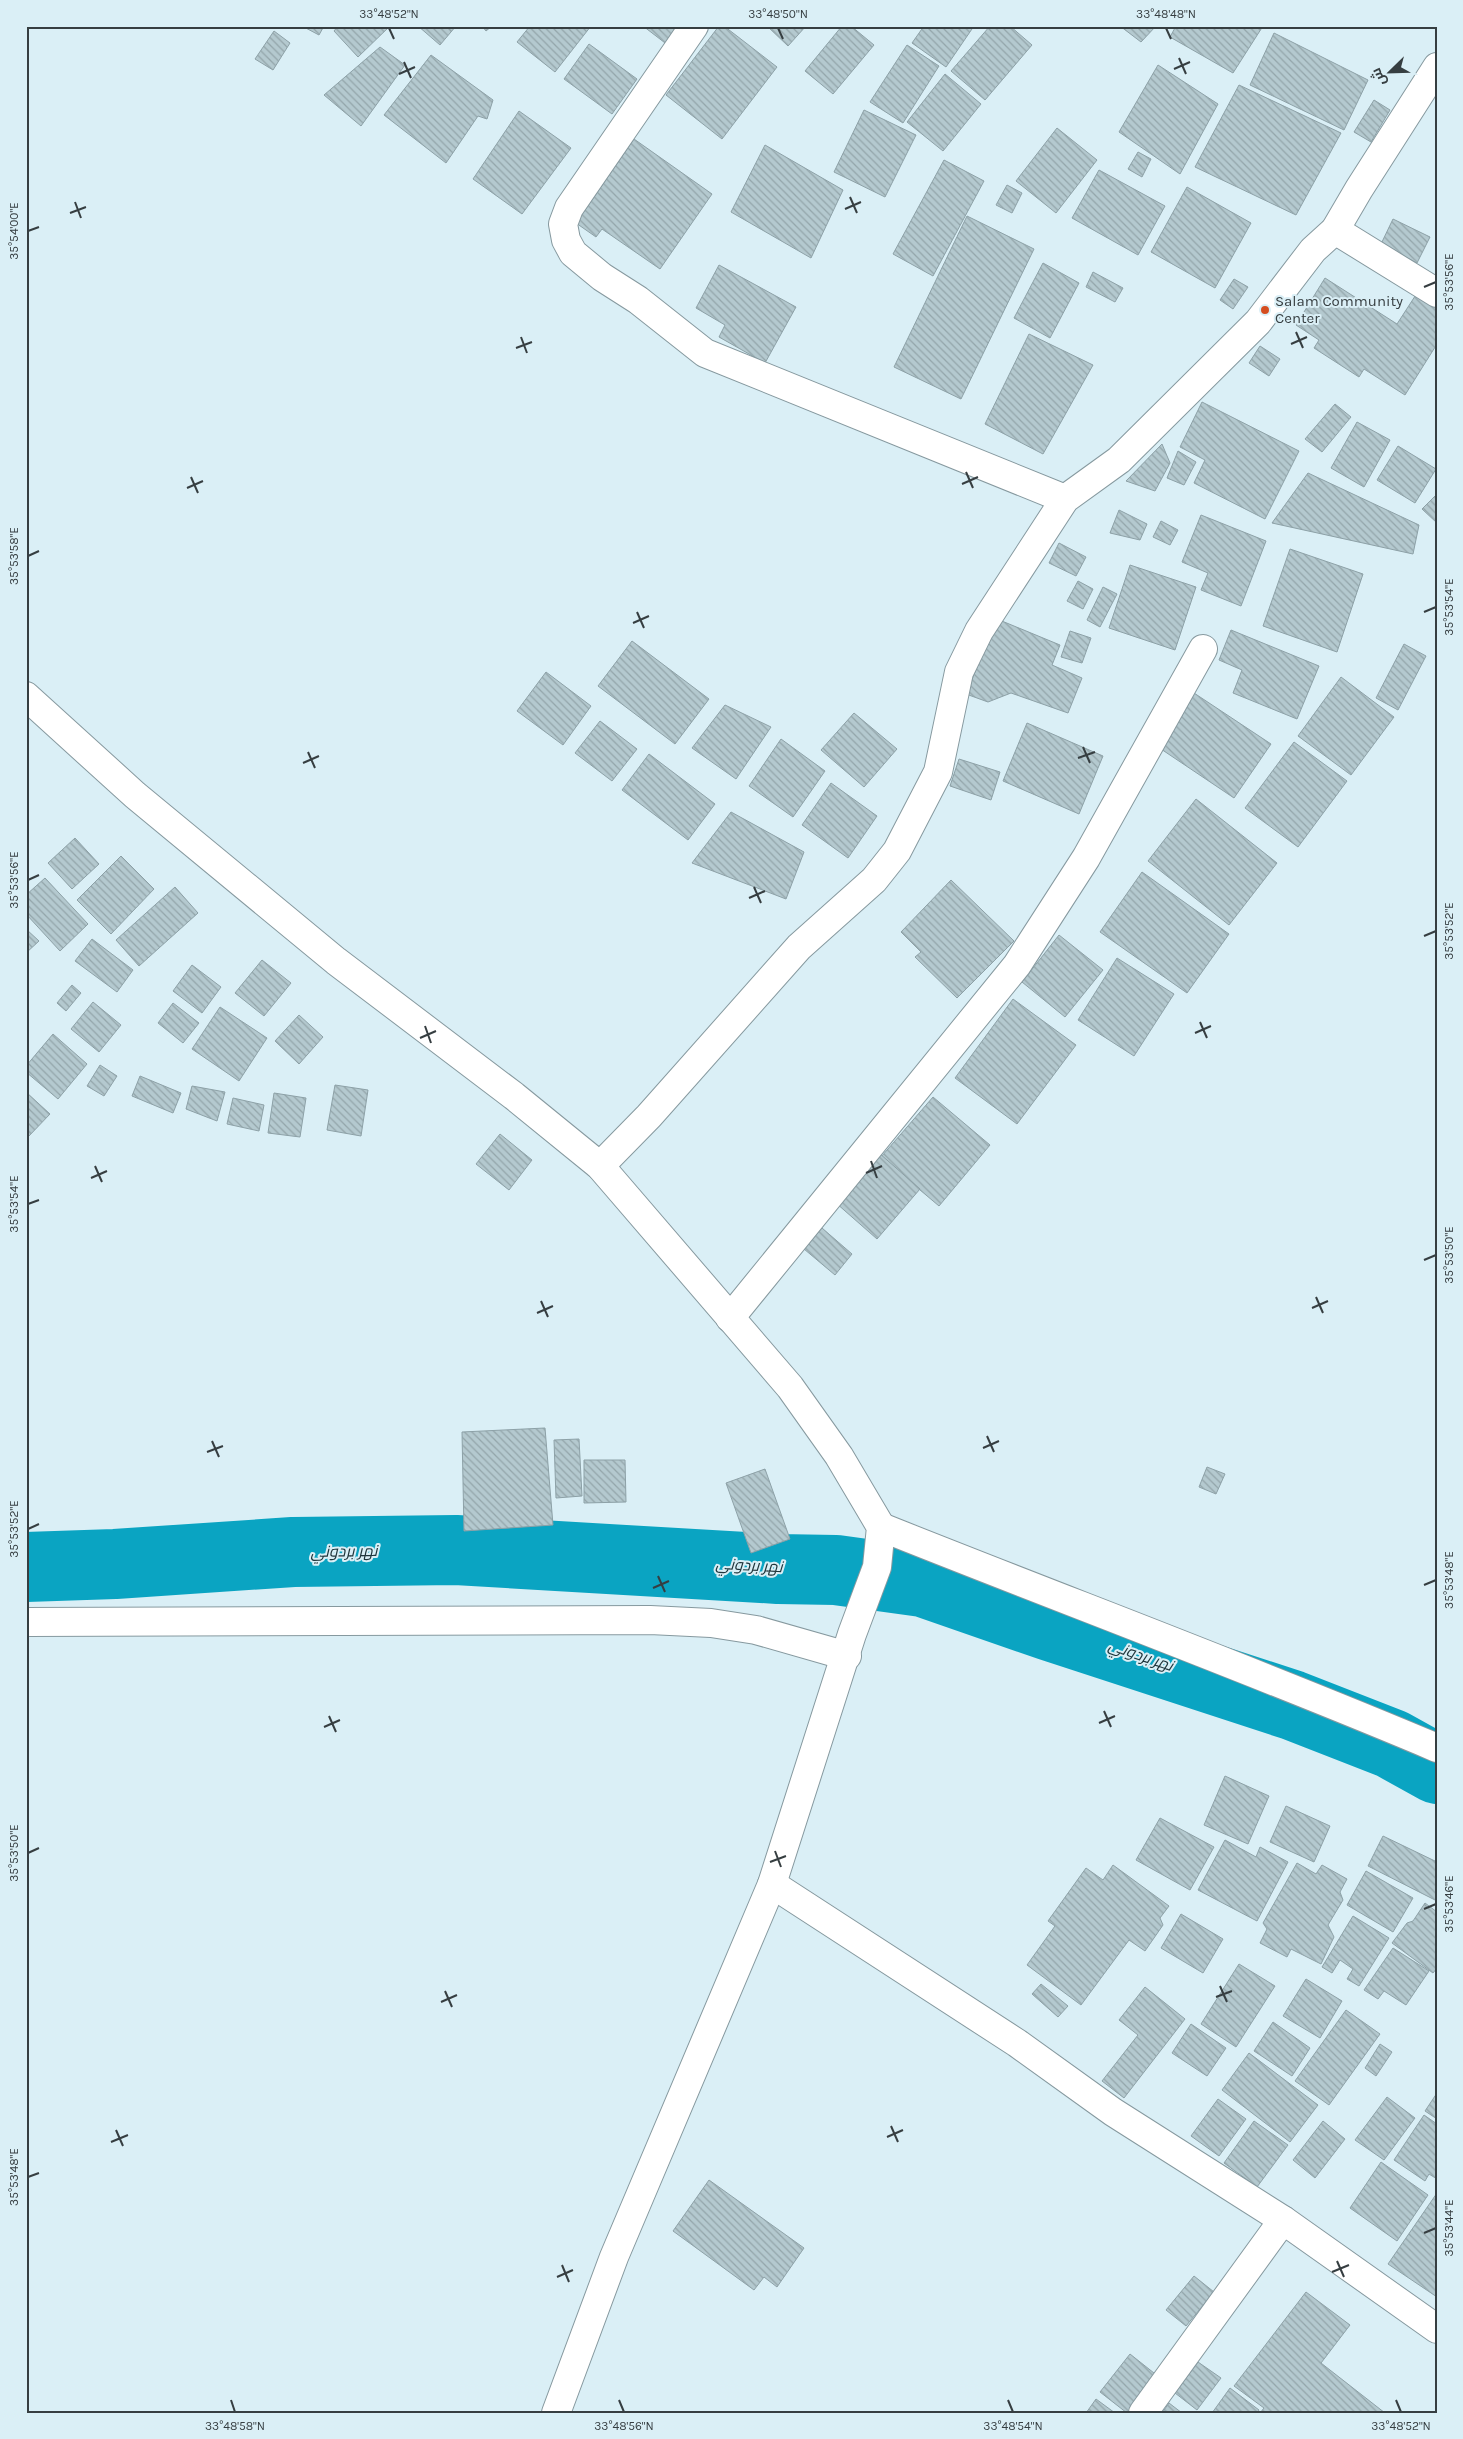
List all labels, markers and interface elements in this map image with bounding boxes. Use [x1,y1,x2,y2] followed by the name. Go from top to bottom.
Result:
[359,7,419,21] text: 33°48'52"N
[748,7,808,21] text: 33°48'50"N
[1136,7,1196,21] text: 33°48'48"N
[1366,48,1416,98] north arrow
[1367,65,1390,88] text: ش
[7,202,21,260] text: 35°54'00"E
[1442,253,1456,311] text: 35°53'56"E
[1275,292,1403,327] place label: Salam Community Center
[1259,304,1271,316] marker: Salam Community Center
[7,527,21,585] text: 35°53'58"E
[1442,578,1456,636] text: 35°53'54"E
[7,851,21,909] text: 35°53'56"E
[1442,902,1456,960] text: 35°53'52"E
[7,1175,21,1233] text: 35°53'54"E
[1442,1226,1456,1284] text: 35°53'50"E
[7,1500,21,1558] text: 35°53'52"E
[310,1541,379,1564] water label: نهر بردوني
[1442,1551,1456,1609] text: 35°53'48"E
[715,1554,785,1579] water label: نهر بردوني
[1105,1635,1177,1678] water label: نهر بردوني
[7,1824,21,1882] text: 35°53'50"E
[1442,1875,1456,1933] text: 35°53'46"E
[7,2148,21,2206] text: 35°53'48"E
[1442,2199,1456,2257] text: 35°53'44"E
[205,2419,265,2433] text: 33°48'58"N
[594,2419,654,2433] text: 33°48'56"N
[983,2419,1043,2433] text: 33°48'54"N
[1371,2419,1431,2433] text: 33°48'52"N

